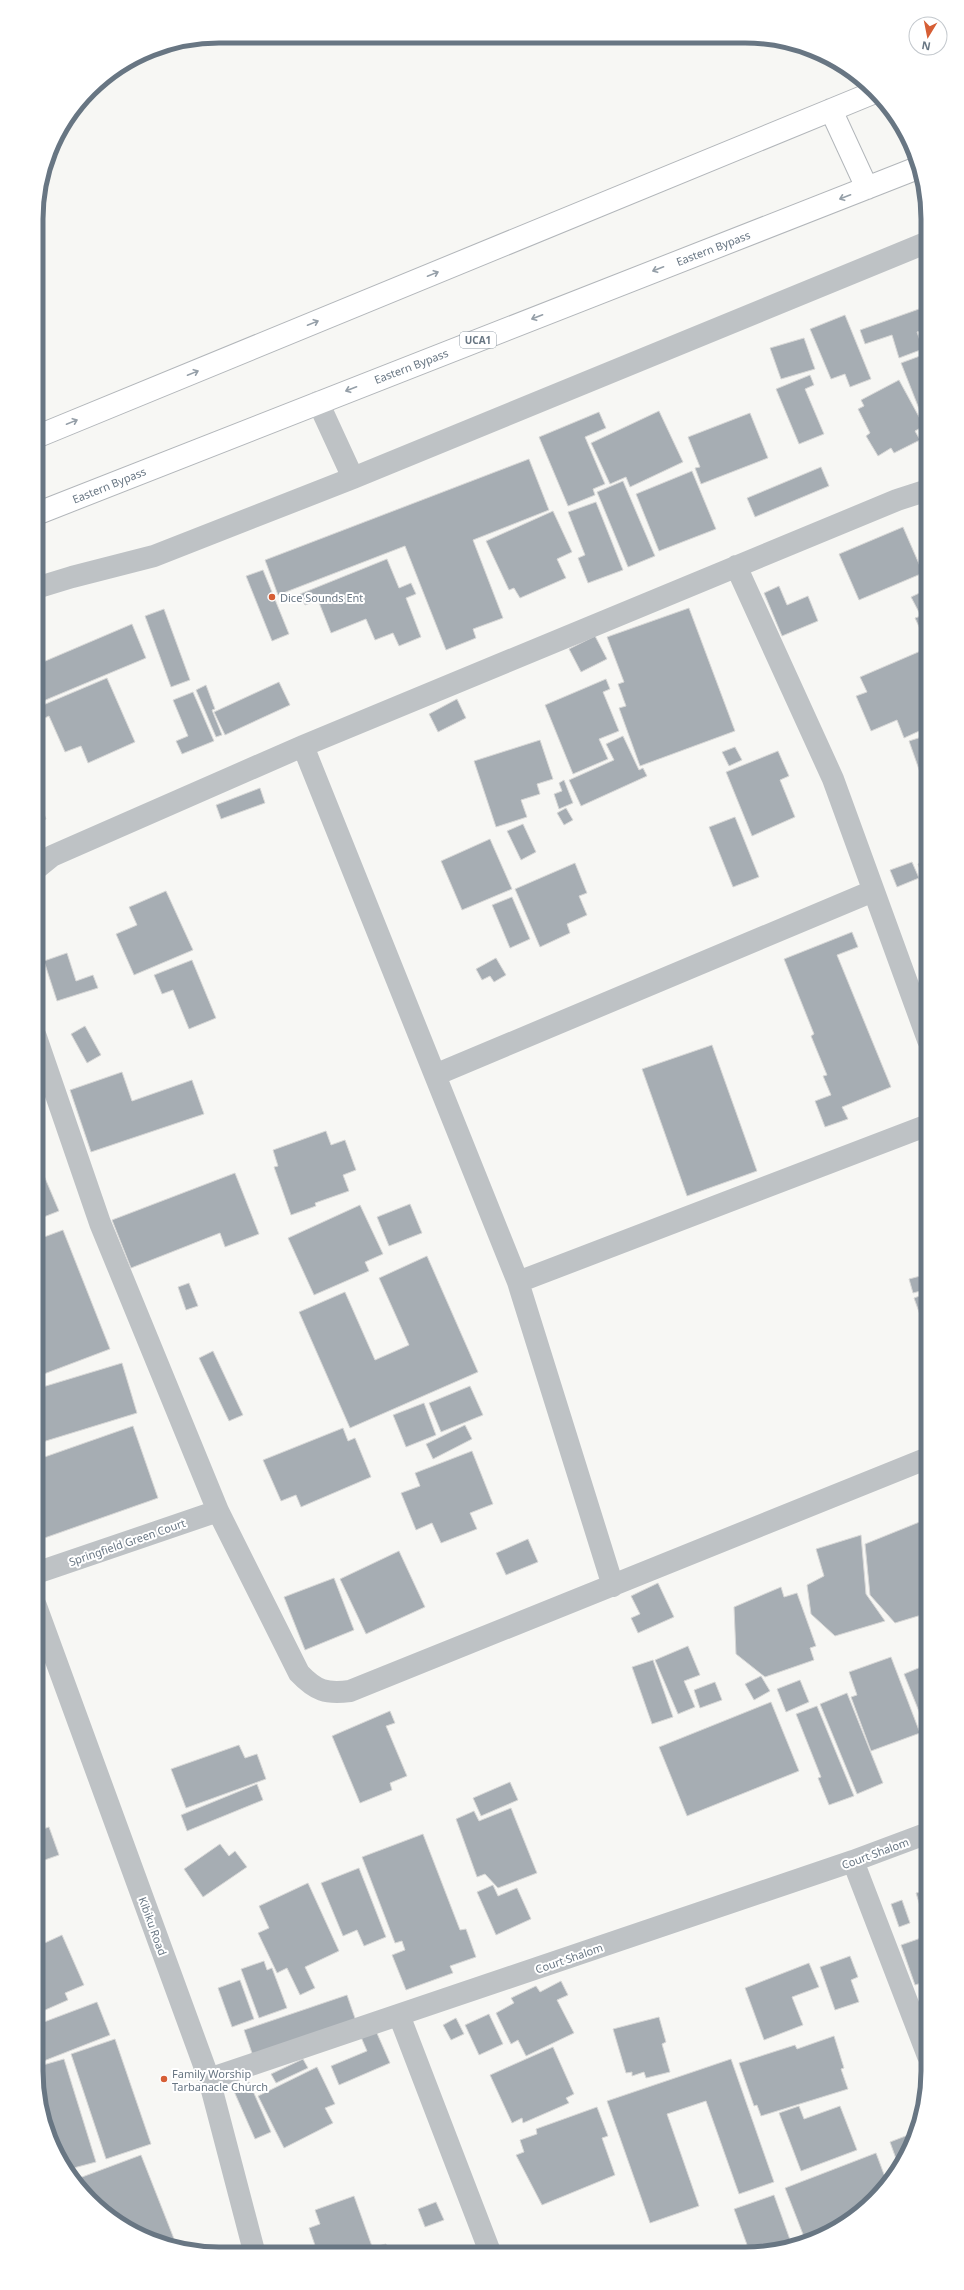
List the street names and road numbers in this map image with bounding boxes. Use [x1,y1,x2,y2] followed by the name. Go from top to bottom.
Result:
[674,227,752,269] street label: Eastern Bypass
[460,332,496,348] road number: UCA1
[372,345,450,387] street label: Eastern Bypass
[70,463,148,507] street label: Eastern Bypass
[67,1515,187,1569] street label: Springfield Green Court
[839,1834,911,1872] street label: Court Shalom
[135,1895,171,1957] street label: Kibiku Road
[533,1939,605,1977] street label: Court Shalom

